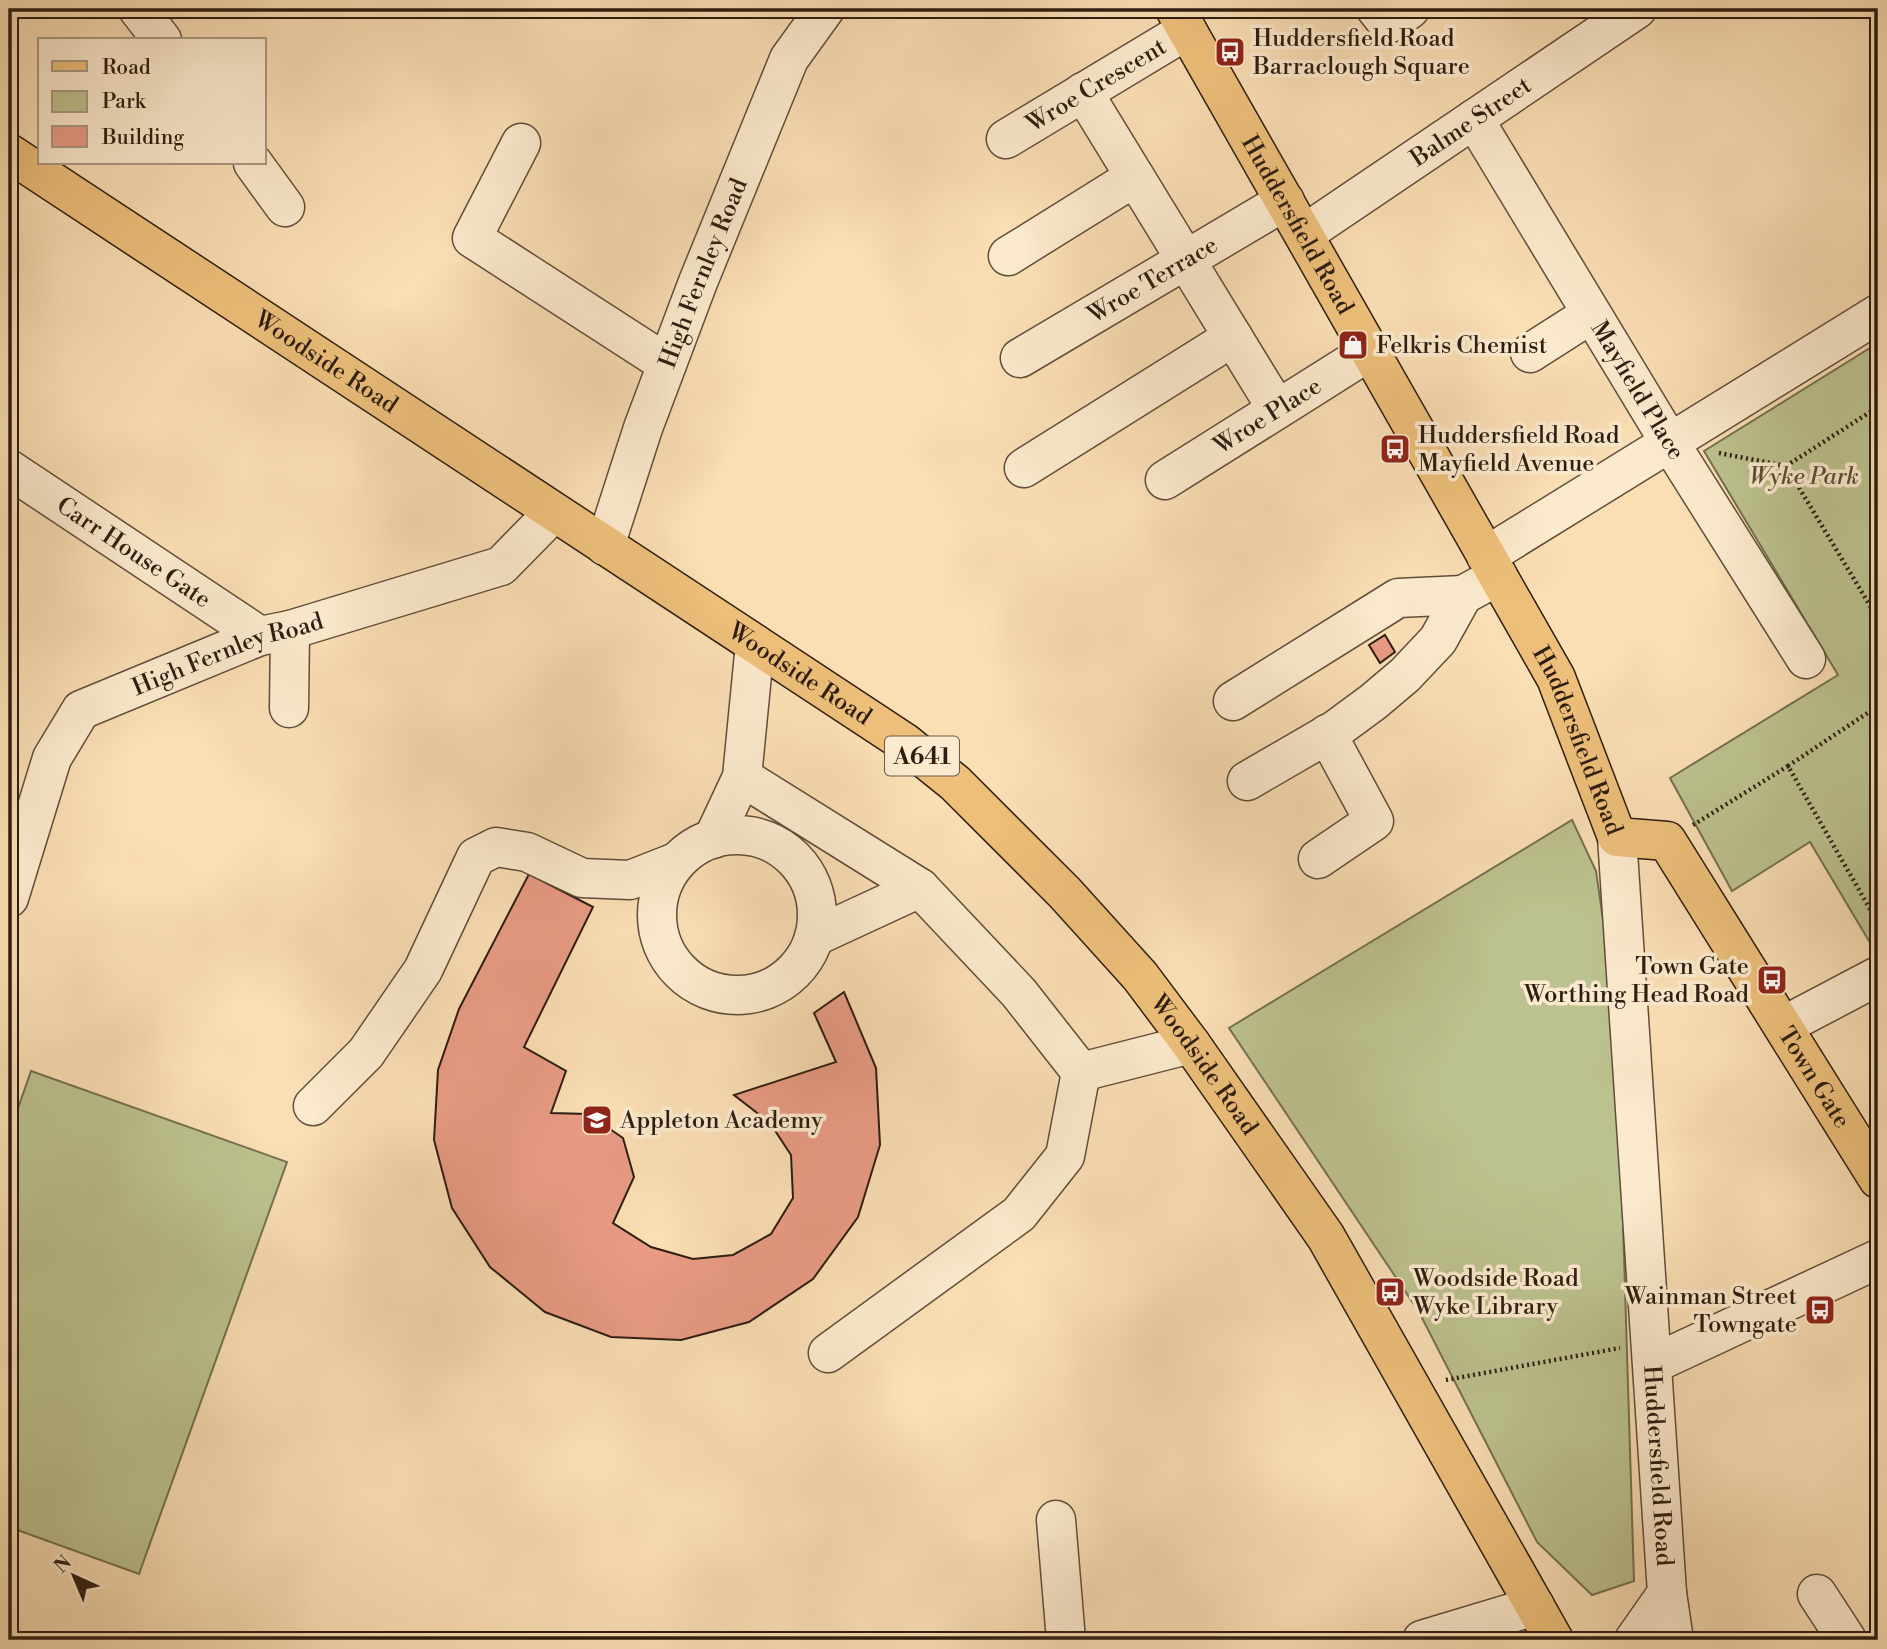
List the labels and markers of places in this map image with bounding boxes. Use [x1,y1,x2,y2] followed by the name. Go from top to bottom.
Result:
[1252,24,1470,82] place label: Huddersfield Road Barraclough Square
[1213,35,1247,69] bus stop icon: Huddersfield Road Barraclough Square
[1336,328,1370,362] shop icon: Felkris Chemist
[1376,331,1548,361] place label: Felkris Chemist
[1418,421,1620,479] place label: Huddersfield Road Mayfield Avenue
[1378,432,1412,466] bus stop icon: Huddersfield Road Mayfield Avenue
[1523,952,1749,1010] place label: Town Gate Worthing Head Road
[1755,963,1789,997] bus stop icon: Town Gate Worthing Head Road
[580,1103,614,1137] school or university icon: Appleton Academy
[619,1106,823,1136] place label: Appleton Academy
[1412,1264,1579,1322] place label: Woodside Road Wyke Library
[1373,1275,1407,1309] bus stop icon: Woodside Road Wyke Library
[1624,1282,1798,1340] place label: Wainman Street Towngate
[1803,1293,1837,1327] bus stop icon: Wainman Street Towngate

